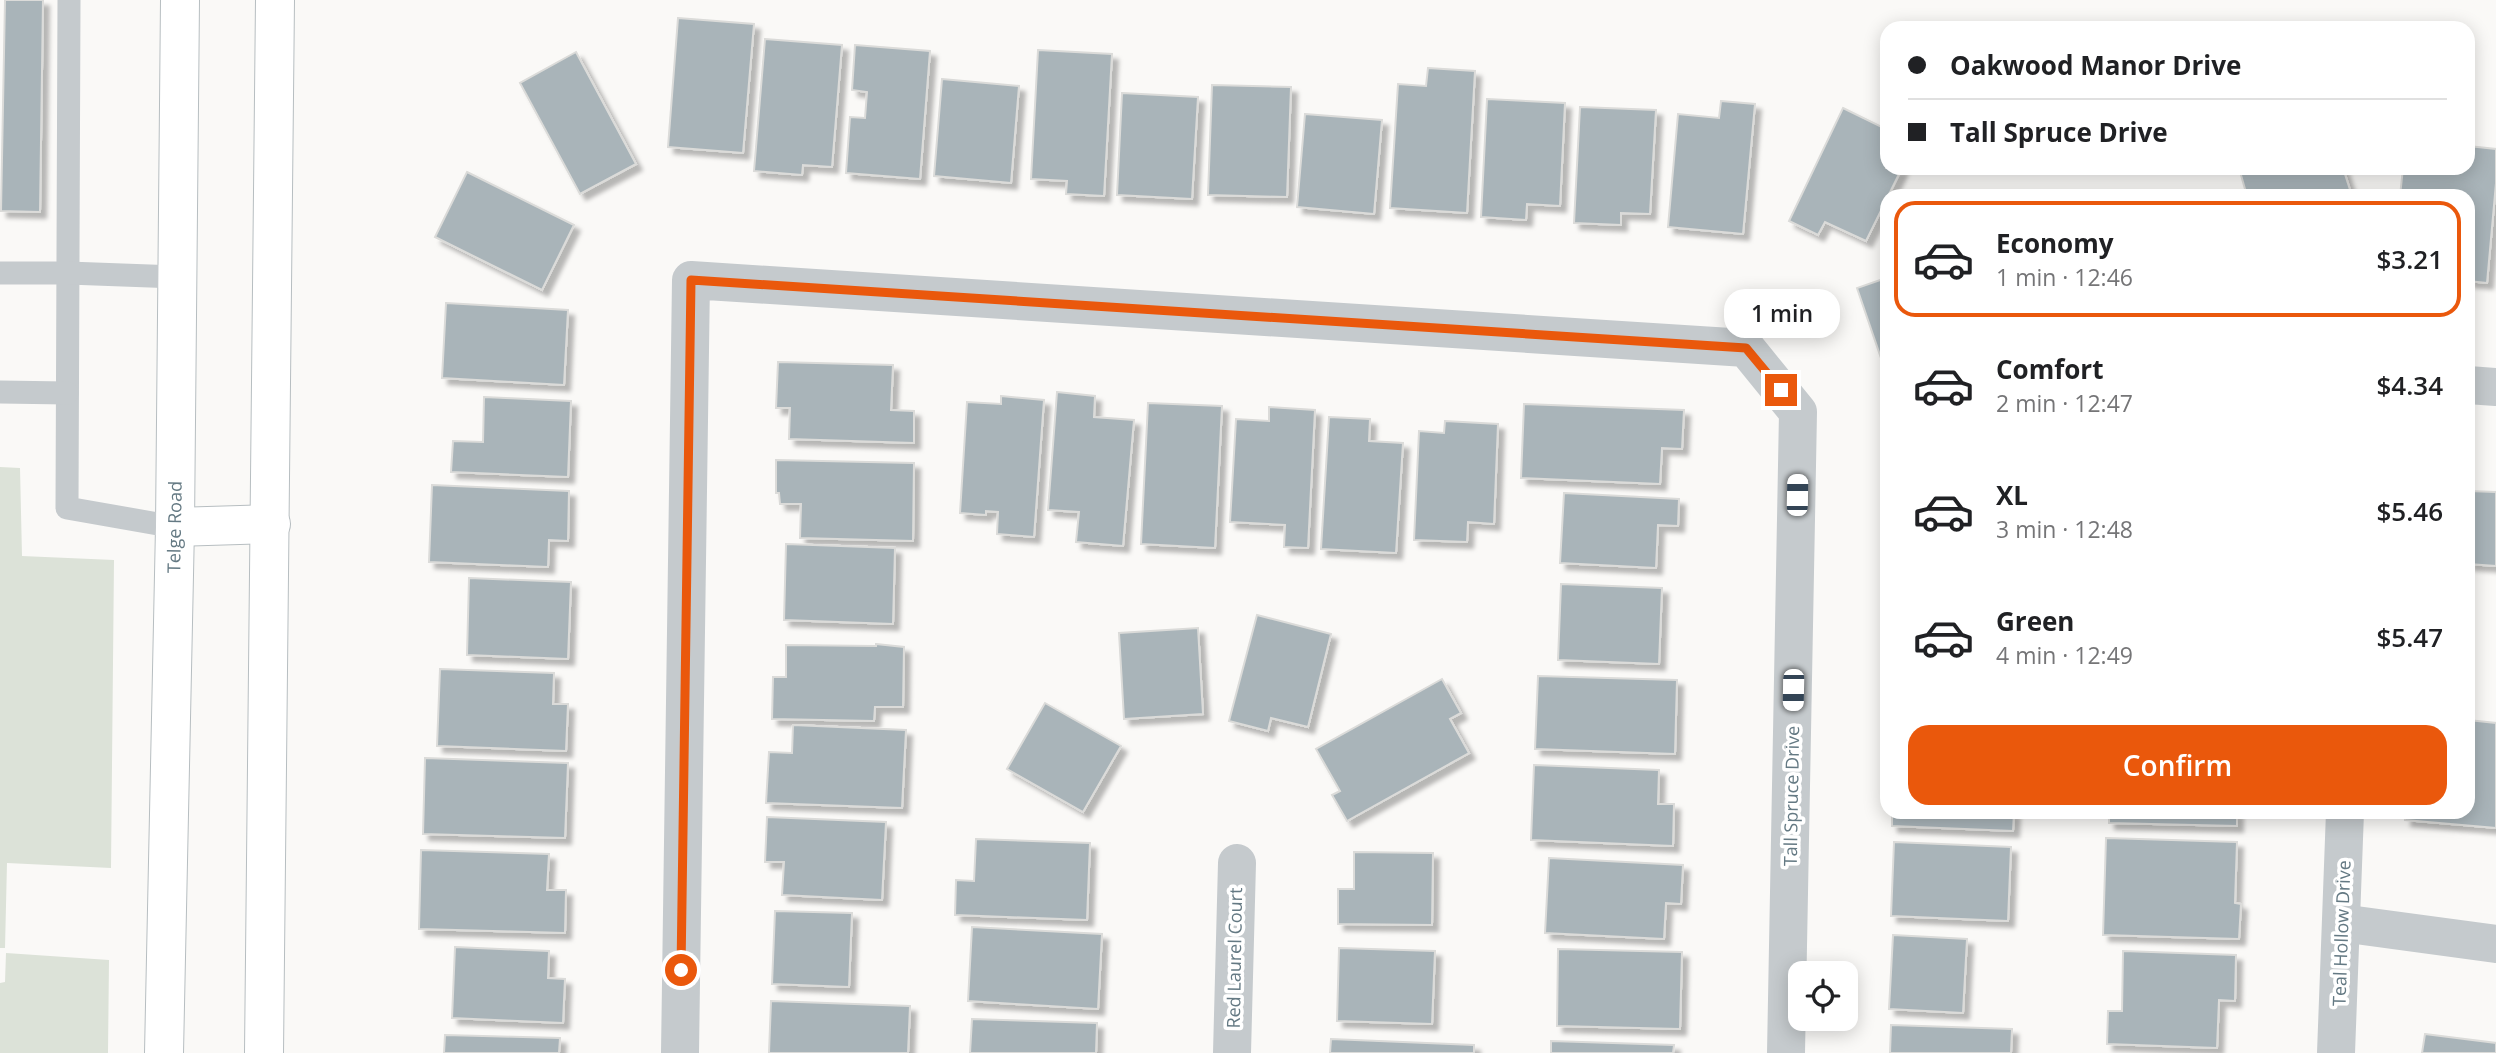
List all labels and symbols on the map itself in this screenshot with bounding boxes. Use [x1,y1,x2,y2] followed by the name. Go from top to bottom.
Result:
[1723,288,1839,338] callout: 1 min
[1765,374,1797,406] route end
[1787,474,1808,516] car
[161,481,187,573] street label: Telge Road
[1783,669,1804,711] car
[1778,726,1804,866] street label: Tall Spruce Drive
[2326,860,2356,1006] street label: Teal Hollow Drive
[1221,887,1247,1029] street label: Red Laurel Court
[665,954,697,986] route start

